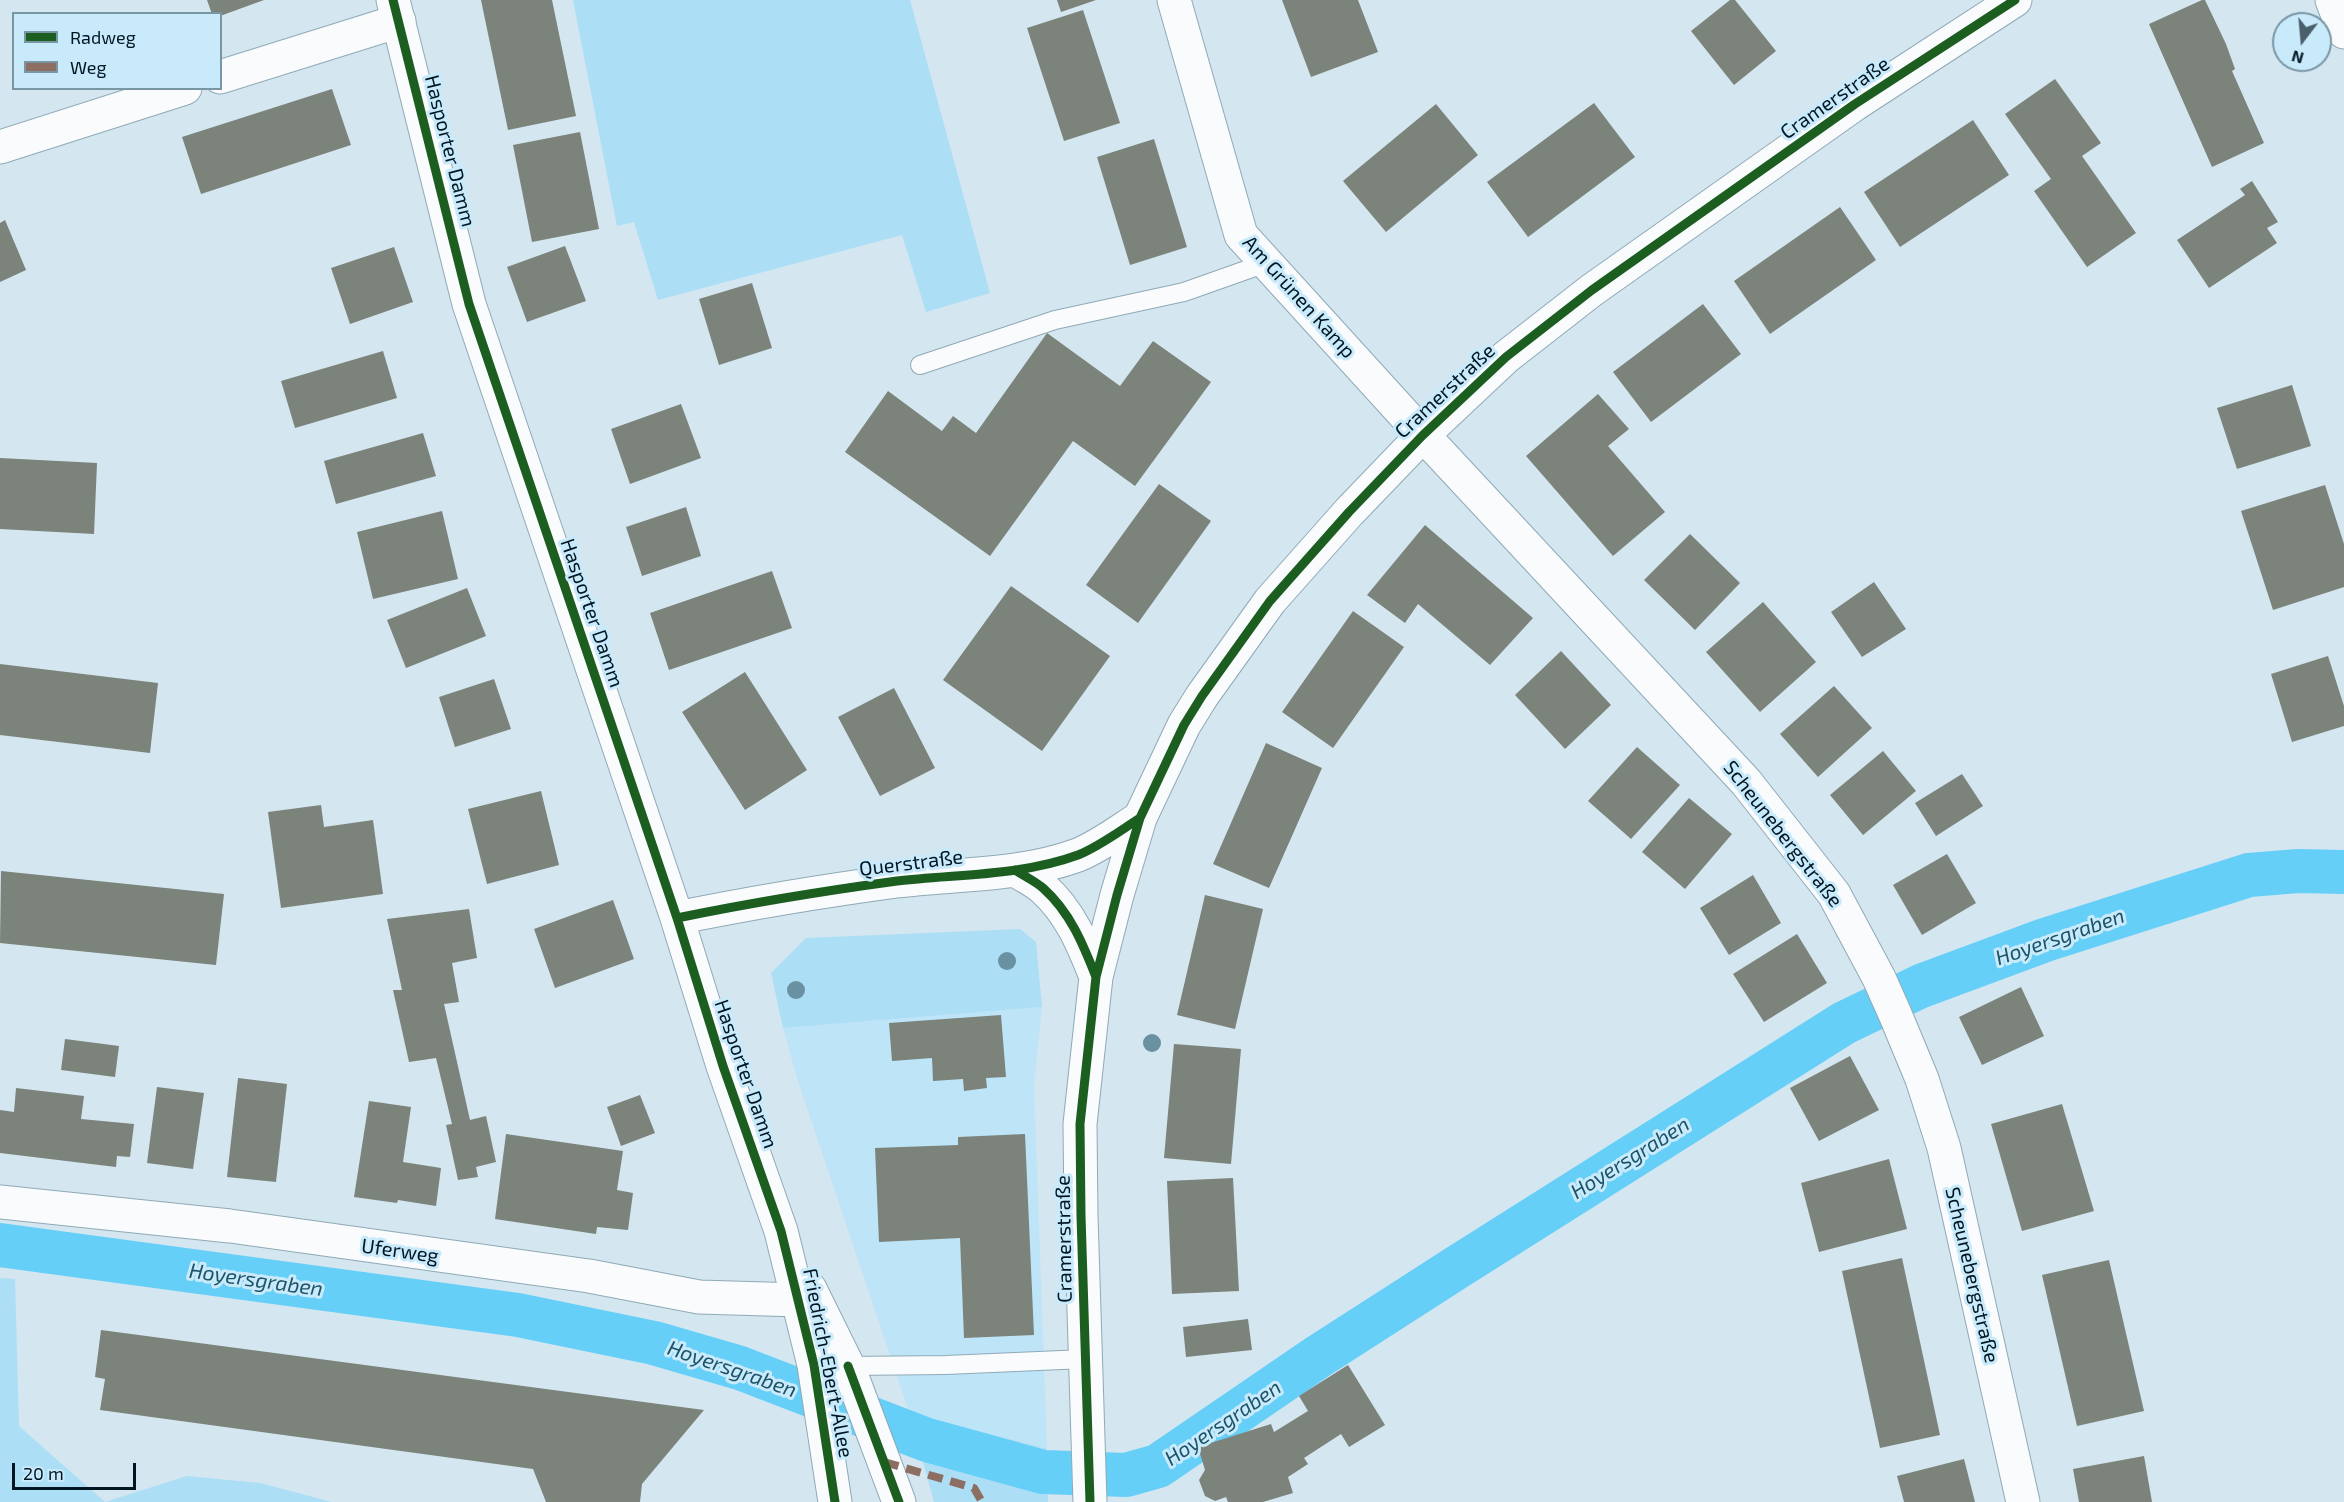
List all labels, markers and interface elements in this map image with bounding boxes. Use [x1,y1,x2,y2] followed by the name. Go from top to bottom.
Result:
[12,12,222,90] legend
[2272,12,2332,72] north arrow
[70,26,136,48] text: Radweg
[2289,47,2306,69] text: N
[1776,52,1894,144] street label: Cramerstraße
[70,56,106,78] text: Weg
[420,73,480,229] street label: Hasporter Damm
[1238,231,1360,363] street label: Am Grünen Kamp
[1390,339,1500,443] street label: Cramerstraße
[555,536,629,690] street label: Hasporter Damm
[1718,756,1848,912] street label: Scheunebergstraße
[858,845,964,881] street label: Querstraße
[1992,903,2128,971] water label: Hoyersgraben
[709,997,783,1151] street label: Hasporter Damm
[1566,1112,1694,1204] water label: Hoyersgraben
[1051,1175,1077,1303] street label: Cramerstraße
[1940,1185,2004,1365] street label: Scheunebergstraße
[360,1234,440,1268] street label: Uferweg
[187,1258,325,1302] water label: Hoyersgraben
[798,1266,858,1460] street label: Friedrich-Ebert-Allee
[664,1335,800,1403] water label: Hoyersgraben
[1160,1375,1286,1471] water label: Hoyersgraben
[15,1451,140,1489] scale bar
[23,1462,64,1484] text: 20 m

